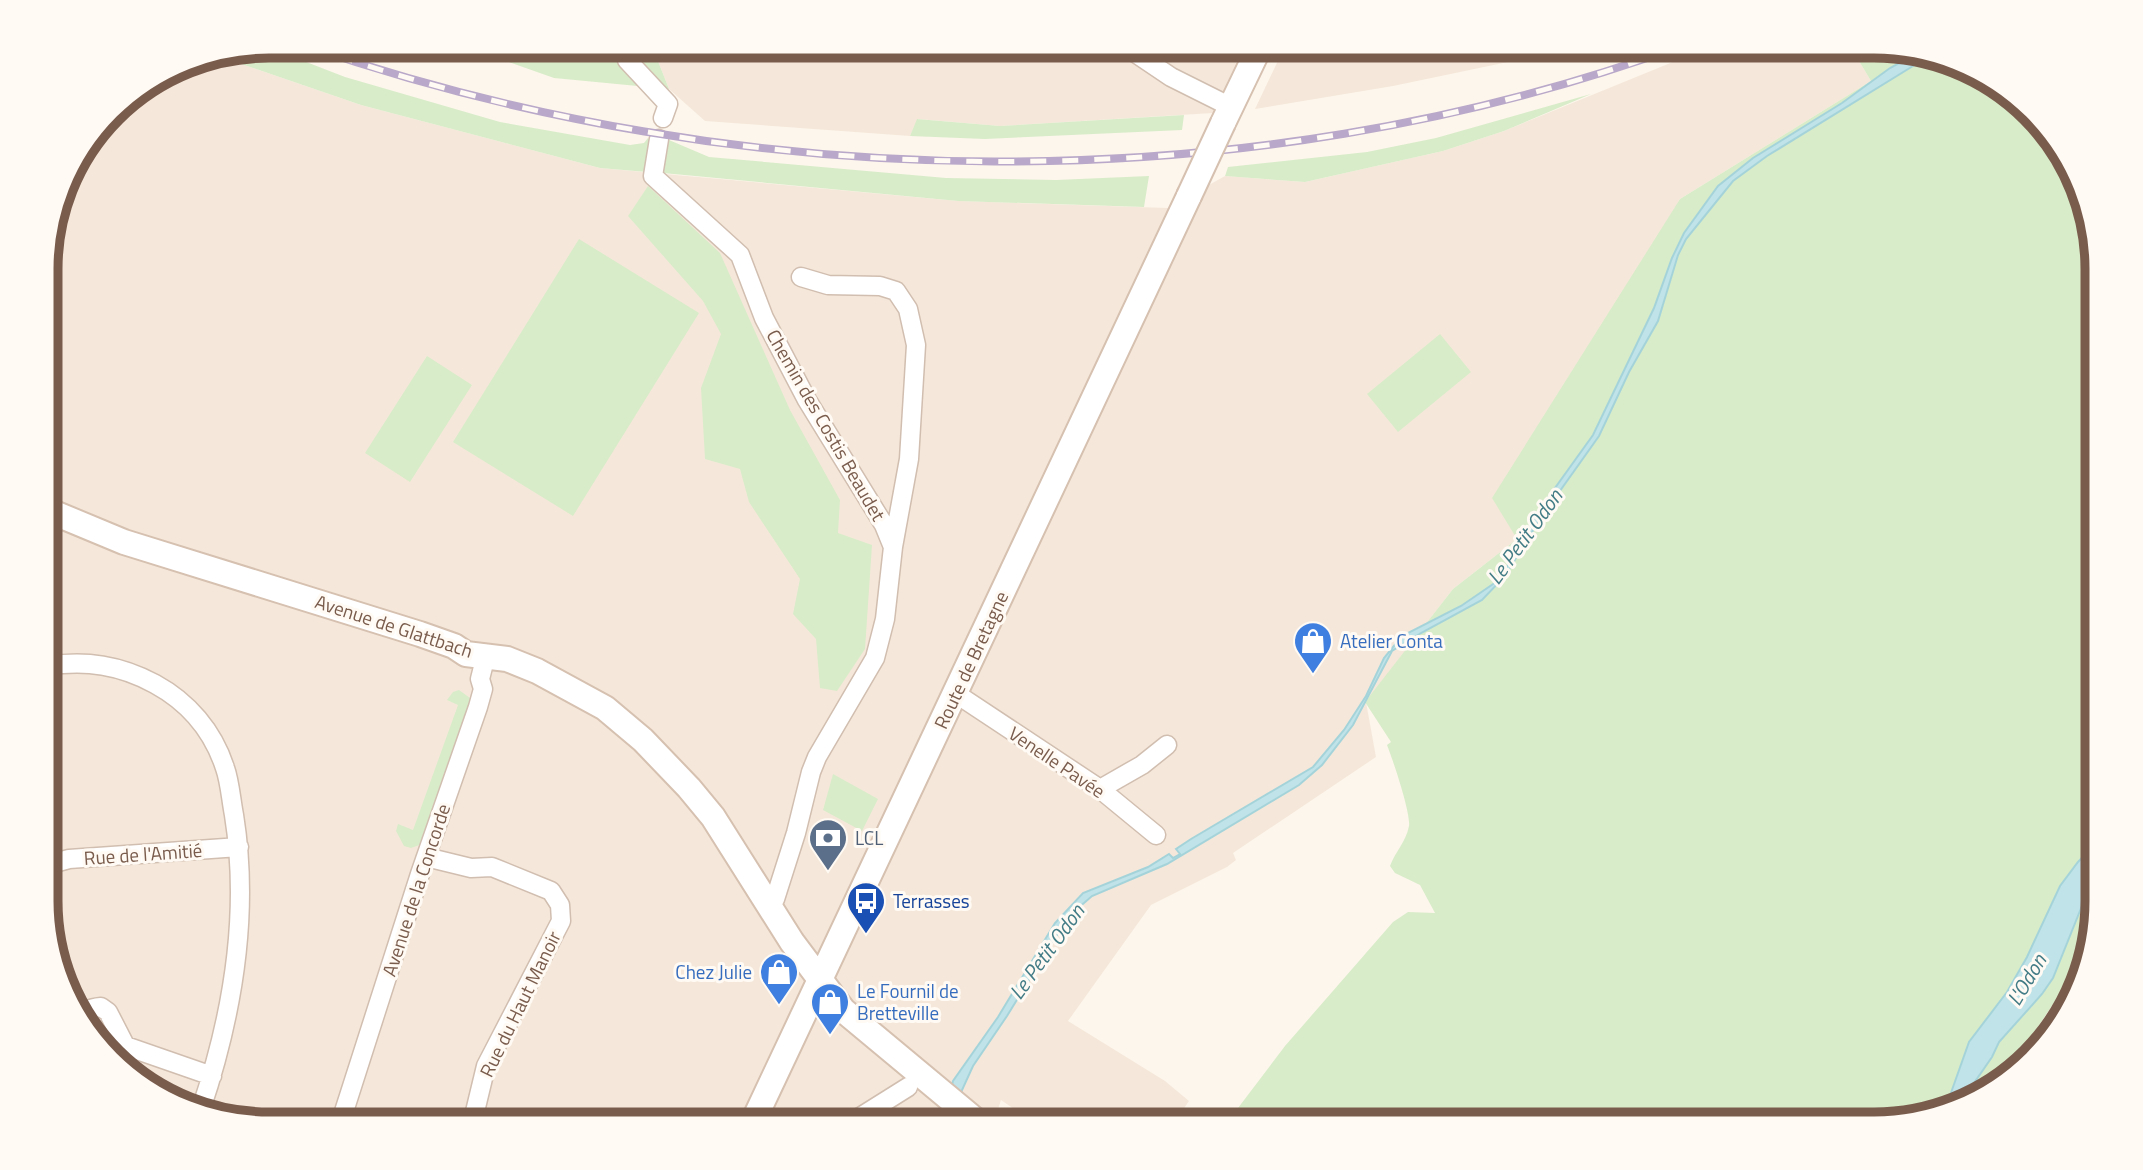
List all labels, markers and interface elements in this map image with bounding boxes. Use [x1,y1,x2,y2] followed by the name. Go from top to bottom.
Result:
[760,323,893,526] street label: Chemin des Costis Beaudet
[1479,482,1570,591] water label: Le Petit Odon
[312,586,477,665] street label: Avenue de Glattbach
[926,586,1015,734] street label: Route de Bretagne
[1292,620,1334,675] shop icon: Atelier Conta
[1340,626,1443,655] place label: Atelier Conta
[1003,718,1111,805] street label: Venelle Pavée
[374,800,457,980] street label: Avenue de la Concorde
[807,817,849,872] bank icon: LCL
[855,823,883,852] place label: LCL
[83,835,203,872] street label: Rue de l'Amitié
[845,880,887,935] bus stop icon: Terrasses
[893,886,970,915] place label: Terrasses
[1001,897,1092,1006] water label: Le Petit Odon
[472,925,568,1082] street label: Rue du Haut Manoir
[1998,947,2054,1011] water label: L'Odon
[758,951,800,1006] shop icon: Chez Julie
[675,957,752,986] place label: Chez Julie
[857,976,959,1027] place label: Le Fournil de Bretteville
[809,981,851,1036] shop icon: Le Fournil de Bretteville

